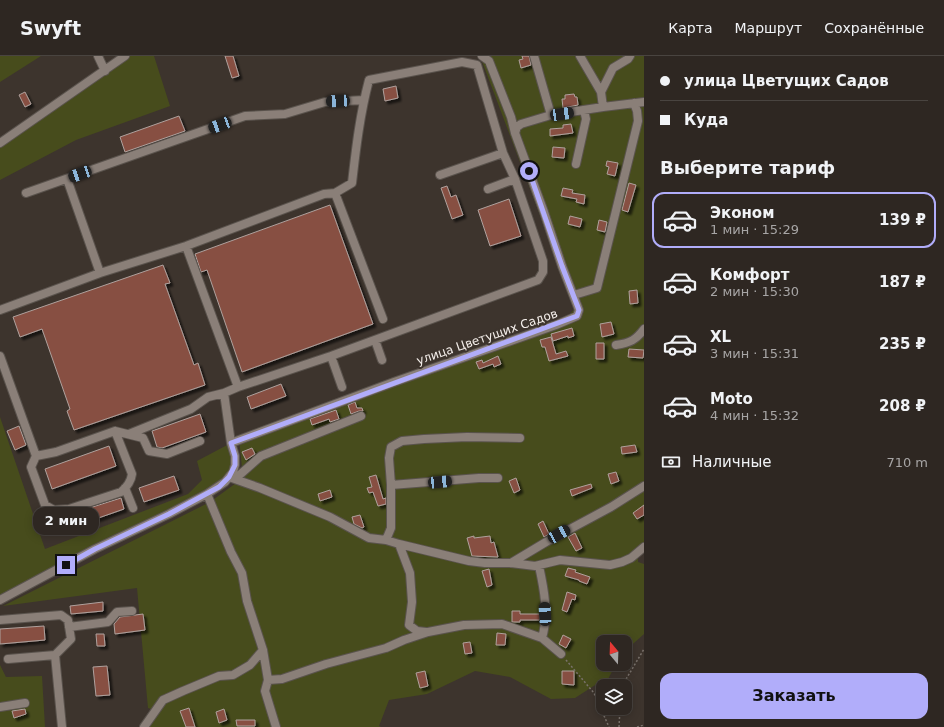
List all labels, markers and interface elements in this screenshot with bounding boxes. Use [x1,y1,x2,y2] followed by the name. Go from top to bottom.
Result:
[20,17,81,39] text: Swyft
[668,20,712,36] text: Карта
[734,20,802,36] text: Маршрут
[824,20,924,36] text: Сохранённые
[684,72,889,90] text: улица Цветущих Садов
[326,94,350,108] car
[549,106,575,122] car
[684,111,728,129] text: Куда
[207,115,233,135] car
[660,157,835,178] text: Выберите тариф
[520,162,538,180] route start
[67,164,93,184] car
[662,202,698,238] icon: car
[710,204,774,222] text: Эконом
[879,211,926,229] text: 139 ₽
[710,222,799,237] text: 1 мин · 15:29
[662,264,698,300] icon: car
[710,266,789,284] text: Комфорт
[879,273,926,291] text: 187 ₽
[710,284,799,299] text: 2 мин · 15:30
[415,306,559,368] street label: улица Цветущих Садов
[662,326,698,362] icon: car
[710,328,731,346] text: XL
[879,335,926,353] text: 235 ₽
[710,346,799,361] text: 3 мин · 15:31
[662,388,698,424] icon: car
[710,390,753,408] text: Moto
[879,397,926,415] text: 208 ₽
[710,408,799,423] text: 4 мин · 15:32
[660,451,682,473] icon: cash
[692,453,772,471] text: Наличные
[886,455,928,470] text: 710 m
[428,475,452,489] car
[33,507,99,535] callout: 2 мин
[45,513,87,528] text: 2 мин
[546,523,572,545] car
[57,556,75,574] route end
[538,602,552,626] car
[596,635,632,671] north arrow
[596,635,632,715] map controls
[660,673,928,719] button: Заказать
[596,679,632,715] button: layers

